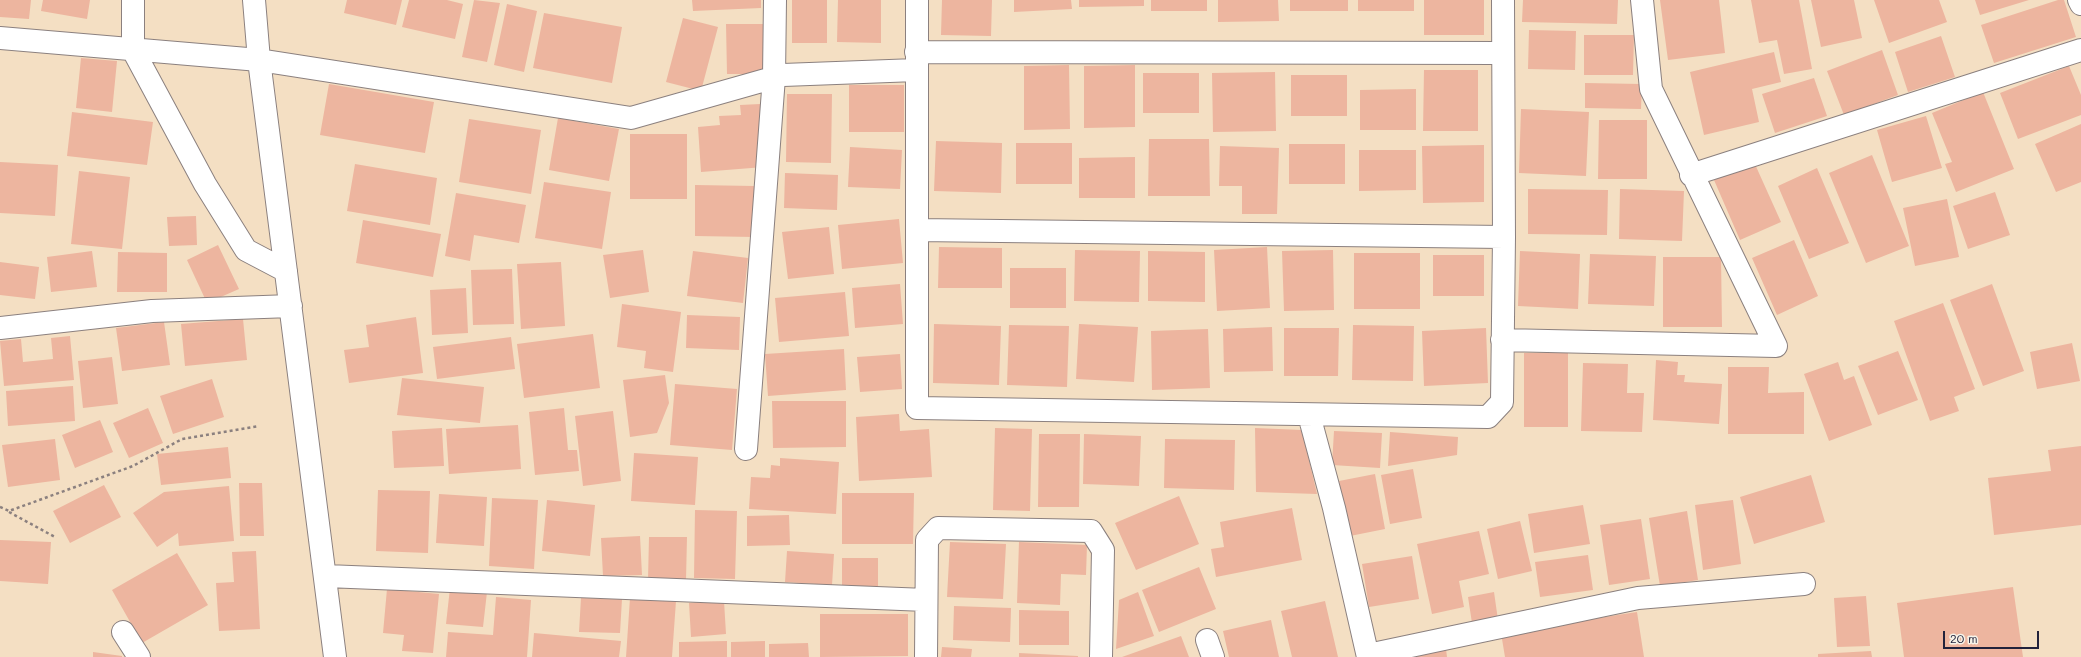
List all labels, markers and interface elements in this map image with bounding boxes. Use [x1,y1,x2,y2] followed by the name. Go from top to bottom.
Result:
[1945,623,2041,649] scale bar
[1950,630,1978,646] text: 20 m

